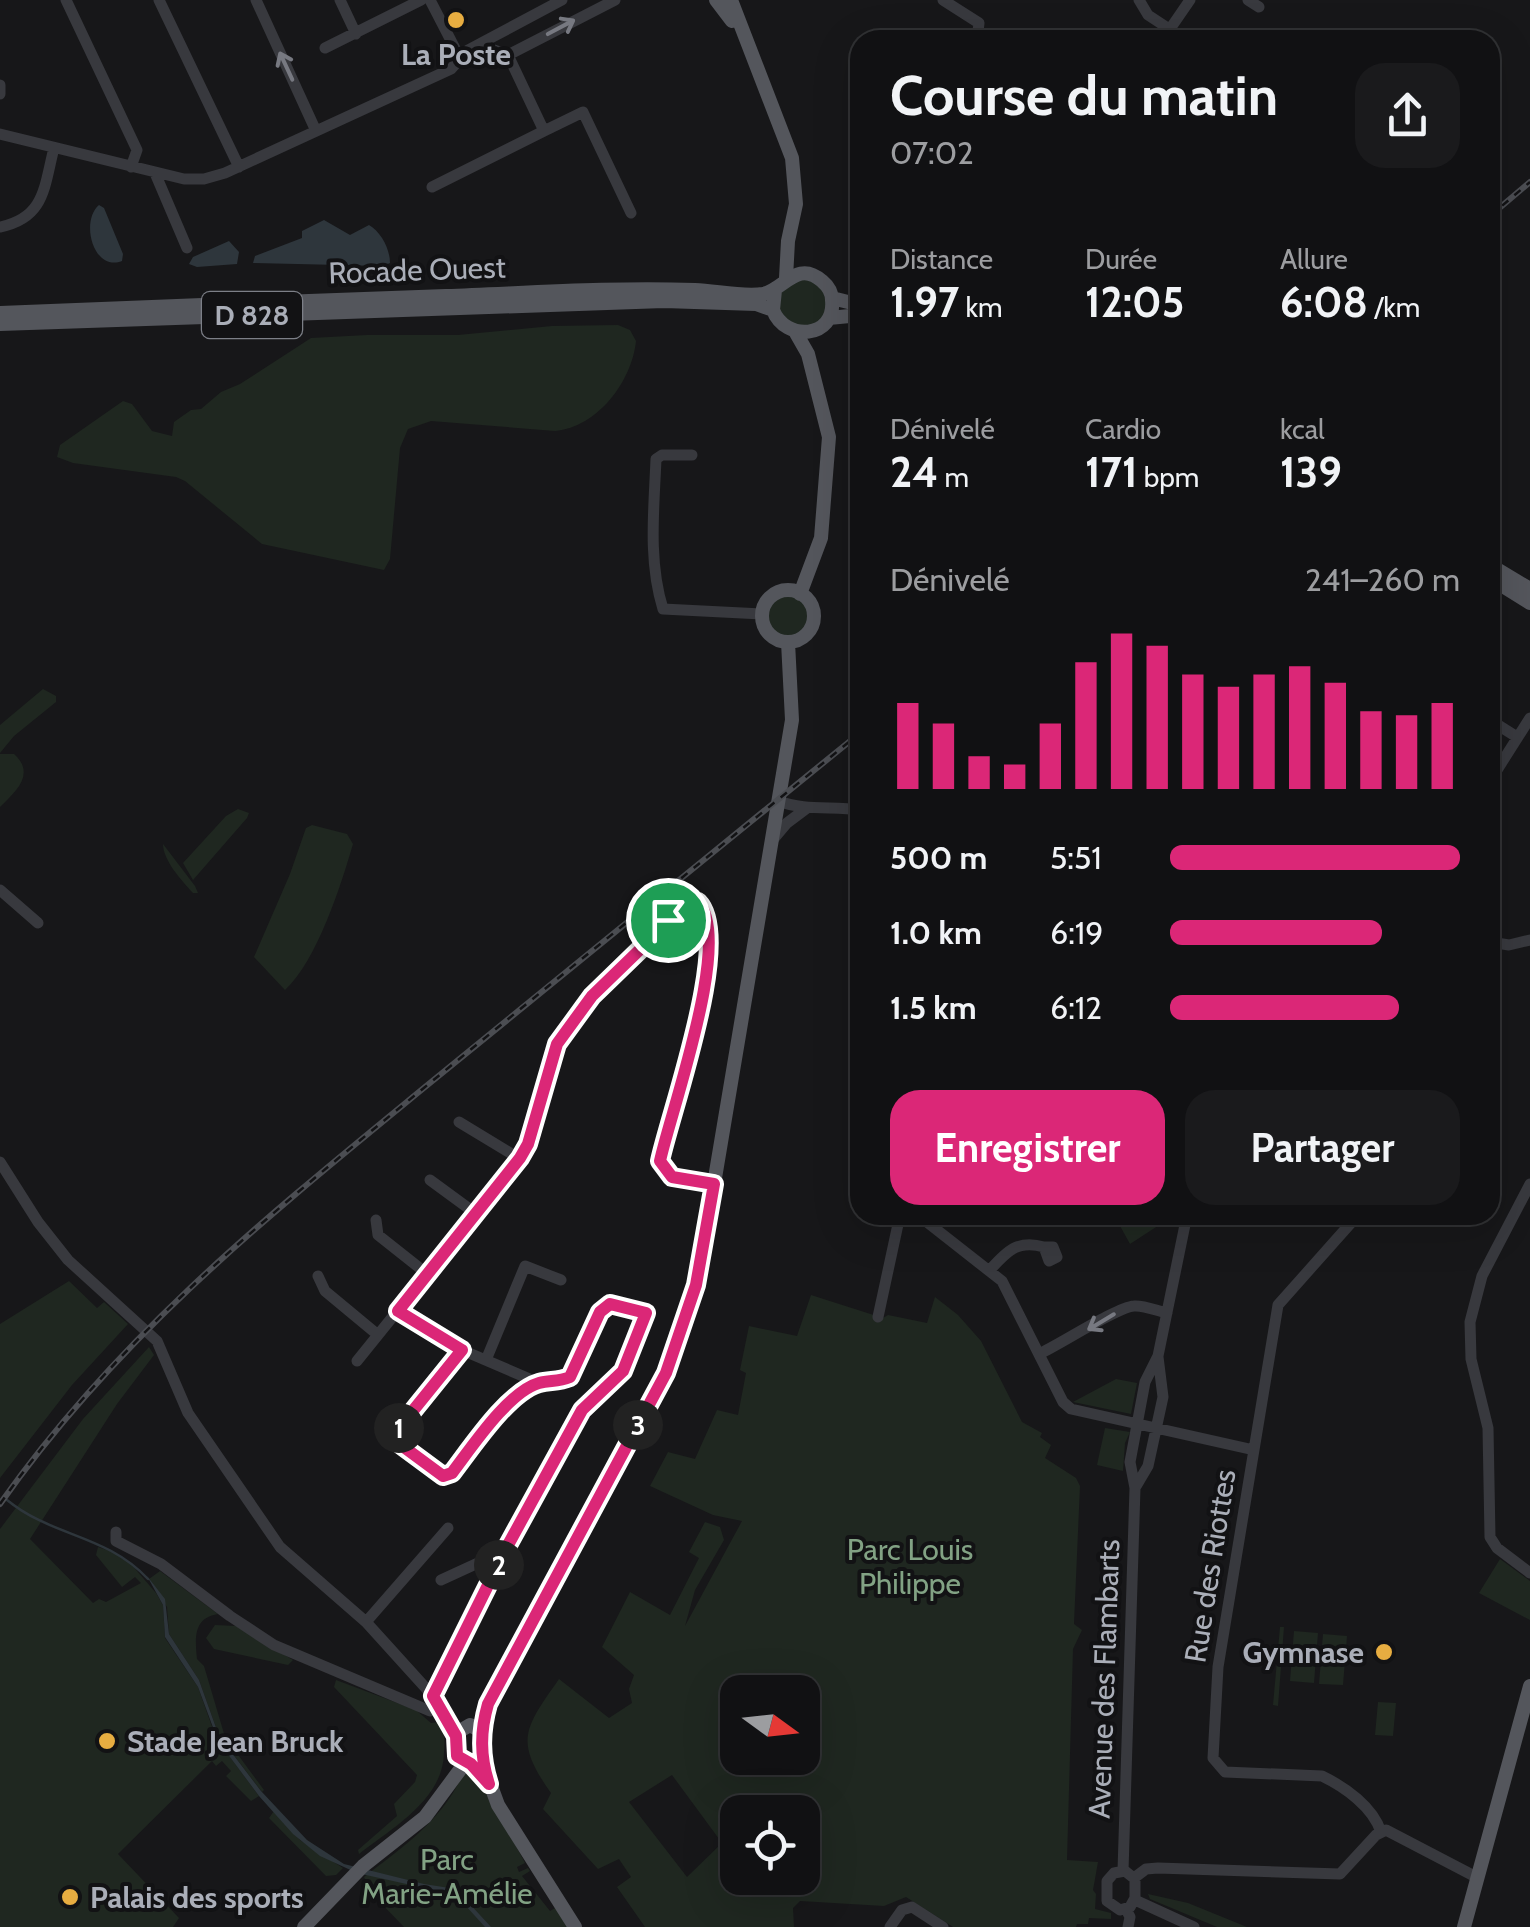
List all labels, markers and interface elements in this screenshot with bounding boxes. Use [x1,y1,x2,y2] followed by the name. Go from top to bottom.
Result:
[445,9,467,31] marker: La Poste
[546,17,576,36] one-way arrow
[401,36,511,73] place label: La Poste
[276,51,294,81] one-way arrow
[890,62,1278,129] text: Course du matin
[1355,63,1460,168] button: share
[890,133,974,172] text: 07:02
[890,242,993,276] text: Distance
[1085,242,1157,276] text: Durée
[1280,242,1348,276] text: Allure
[328,248,506,292] street label: Rocade Ouest
[890,276,959,328] text: 1.97
[1085,276,1184,328] text: 12:05
[1280,276,1368,328] text: 6:08
[959,290,1003,324] text: km
[1368,290,1420,324] text: /km
[202,292,302,338] road number: D 828
[890,412,995,446] text: Dénivelé
[1085,412,1161,446] text: Cardio
[1280,412,1325,446] text: kcal
[890,446,938,498] text: 24
[1085,446,1137,498] text: 171
[1280,446,1342,498] text: 139
[938,460,969,494] text: m
[1137,460,1199,494] text: bpm
[890,560,1010,599] text: Dénivelé
[1305,560,1460,599] text: 241–260 m
[890,838,987,877] text: 500 m
[1050,838,1102,877] text: 5:51
[626,878,711,963] pin
[641,893,696,948] icon: arrive
[890,913,982,952] text: 1.0 km
[1050,913,1103,952] text: 6:19
[890,988,977,1027] text: 1.5 km
[1050,988,1102,1027] text: 6:12
[890,1090,1165,1205] button: Enregistrer
[1185,1090,1460,1205] button: Partager
[1087,1312,1116,1332] one-way arrow
[613,1400,663,1450] pin: 3
[374,1403,424,1453] pin: 1
[630,1408,646,1442] text: 3
[394,1411,404,1445] text: 1
[1176,1467,1244,1665] street label: Rue des Riottes
[847,1531,973,1602] park label: Parc Louis Philippe
[1081,1539,1127,1819] street label: Avenue des Flambarts
[474,1540,524,1590] pin: 2
[492,1548,506,1582] text: 2
[1243,1634,1364,1671] place label: Gymnase
[1373,1641,1395,1663] marker: Gymnase
[720,1675,820,1775] north arrow
[720,1675,820,1895] map controls
[127,1723,344,1760] place label: Stade Jean Bruck
[96,1730,118,1752] marker: Stade Jean Bruck
[720,1795,820,1895] button: locate
[361,1841,533,1912] park label: Parc Marie-Amélie
[90,1879,304,1916] place label: Palais des sports
[59,1886,81,1908] marker: Palais des sports

